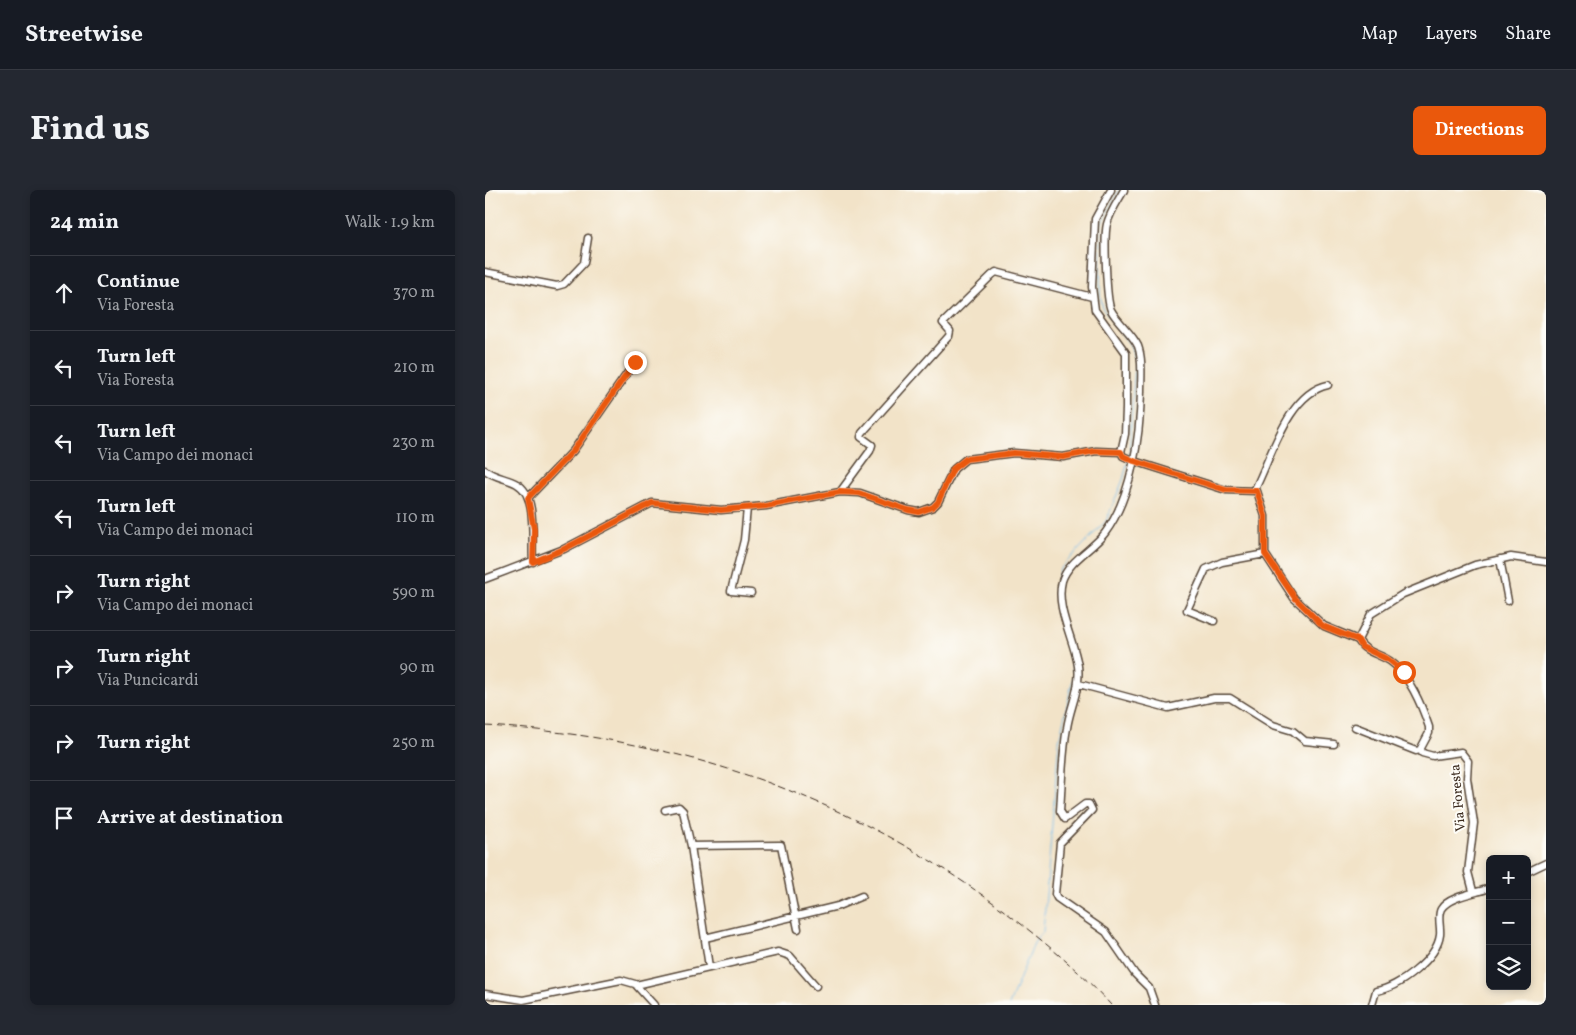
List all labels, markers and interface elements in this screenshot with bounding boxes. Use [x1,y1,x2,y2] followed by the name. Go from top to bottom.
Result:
[25,18,143,52] text: Streetwise
[1361,22,1397,47] text: Map
[1425,22,1477,47] text: Layers
[1505,22,1551,47] text: Share
[30,106,150,154] text: Find us
[1413,106,1546,155] button: Directions
[50,208,119,237] text: 24 min
[345,212,435,234] text: Walk · 1.9 km
[97,269,180,295] text: Continue
[50,279,78,307] icon: ahead
[393,282,435,304] text: 370 m
[97,295,175,317] text: Via Foresta
[97,344,176,370] text: Turn left
[624,351,647,374] route end
[50,354,78,382] icon: left
[393,357,435,379] text: 210 m
[97,370,175,392] text: Via Foresta
[97,419,176,445] text: Turn left
[50,429,78,457] icon: left
[392,432,435,454] text: 230 m
[97,445,253,467] text: Via Campo dei monaci
[97,494,176,520] text: Turn left
[50,504,78,532] icon: left
[396,507,435,529] text: 110 m
[97,520,253,542] text: Via Campo dei monaci
[97,569,190,595] text: Turn right
[50,579,78,607] icon: right
[392,582,435,604] text: 590 m
[97,595,253,617] text: Via Campo dei monaci
[97,644,190,670] text: Turn right
[50,654,78,682] icon: right
[399,657,435,679] text: 90 m
[1393,661,1416,684] route start
[97,670,199,692] text: Via Puncicardi
[50,729,78,757] icon: right
[97,730,190,756] text: Turn right
[392,732,435,754] text: 250 m
[1446,763,1471,833] street label: Via Foresta
[50,804,78,832] icon: arrive
[97,805,283,831] text: Arrive at destination
[1486,855,1531,990] map controls
[1486,855,1531,900] button: +
[1486,900,1531,945] button: −
[1486,945,1531,990] button: layers

